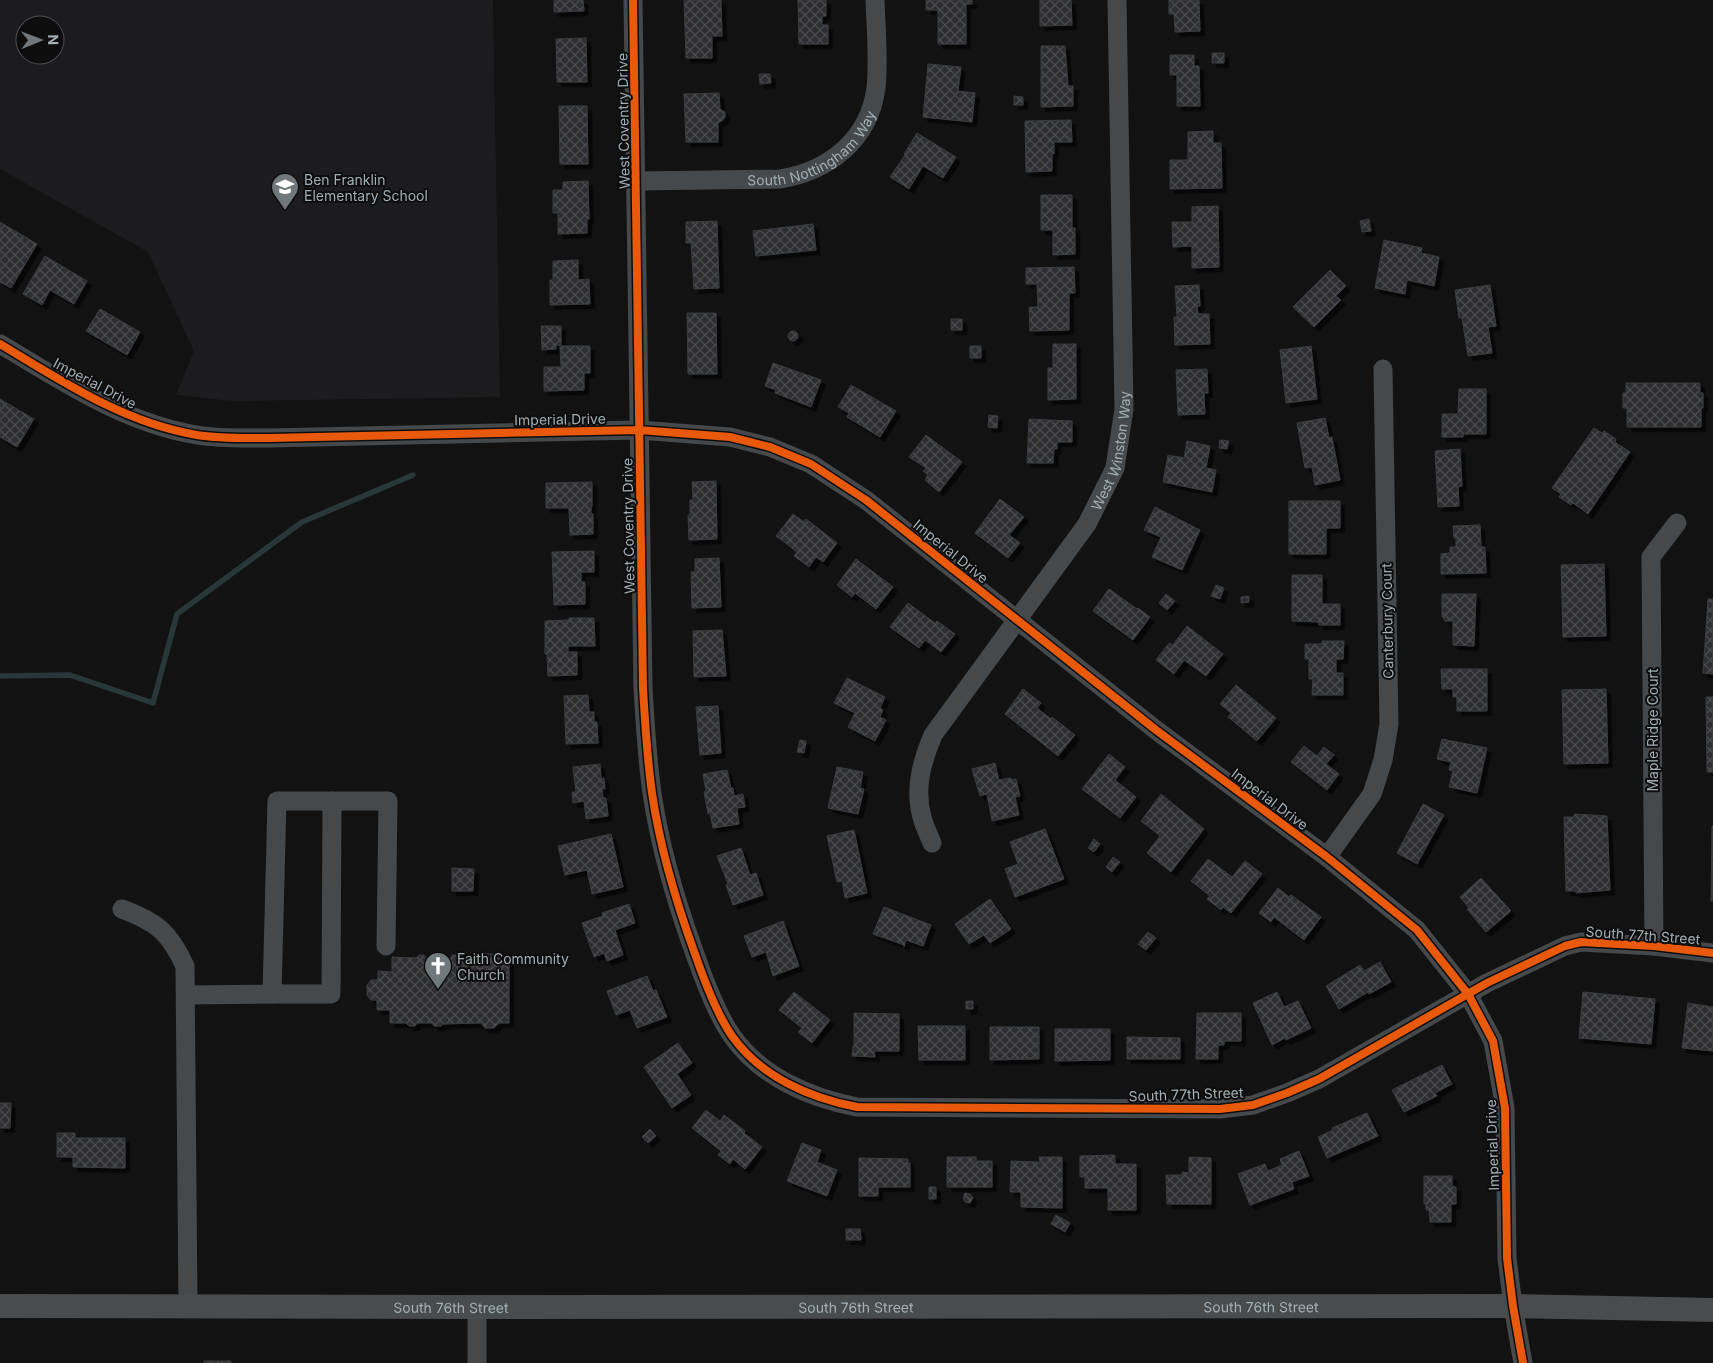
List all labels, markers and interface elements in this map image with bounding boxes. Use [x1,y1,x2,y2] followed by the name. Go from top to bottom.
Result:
[15,15,65,65] north arrow
[45,34,62,45] text: N
[613,53,633,189] street label: West Coventry Drive
[747,108,878,188] street label: South Nottingham Way
[304,171,428,204] place label: Ben Franklin Elementary School
[270,172,300,211] school or university icon: Ben Franklin Elementary School
[51,354,139,412] street label: Imperial Drive
[1087,391,1133,513] street label: West Winston Way
[514,410,606,428] street label: Imperial Drive
[618,458,638,594] street label: West Coventry Drive
[910,516,992,586] street label: Imperial Drive
[1377,563,1397,679] street label: Canterbury Court
[1644,668,1661,792] street label: Maple Ridge Court
[1228,765,1312,833] street label: Imperial Drive
[1585,923,1701,948] street label: South 77th Street
[457,950,569,983] place label: Faith Community Church
[423,951,453,990] church icon: Faith Community Church
[1128,1083,1244,1104] street label: South 77th Street
[1482,1099,1502,1191] street label: Imperial Drive
[393,1298,509,1316] street label: South 76th Street
[798,1298,914,1315] street label: South 76th Street
[1203,1298,1319,1315] street label: South 76th Street

